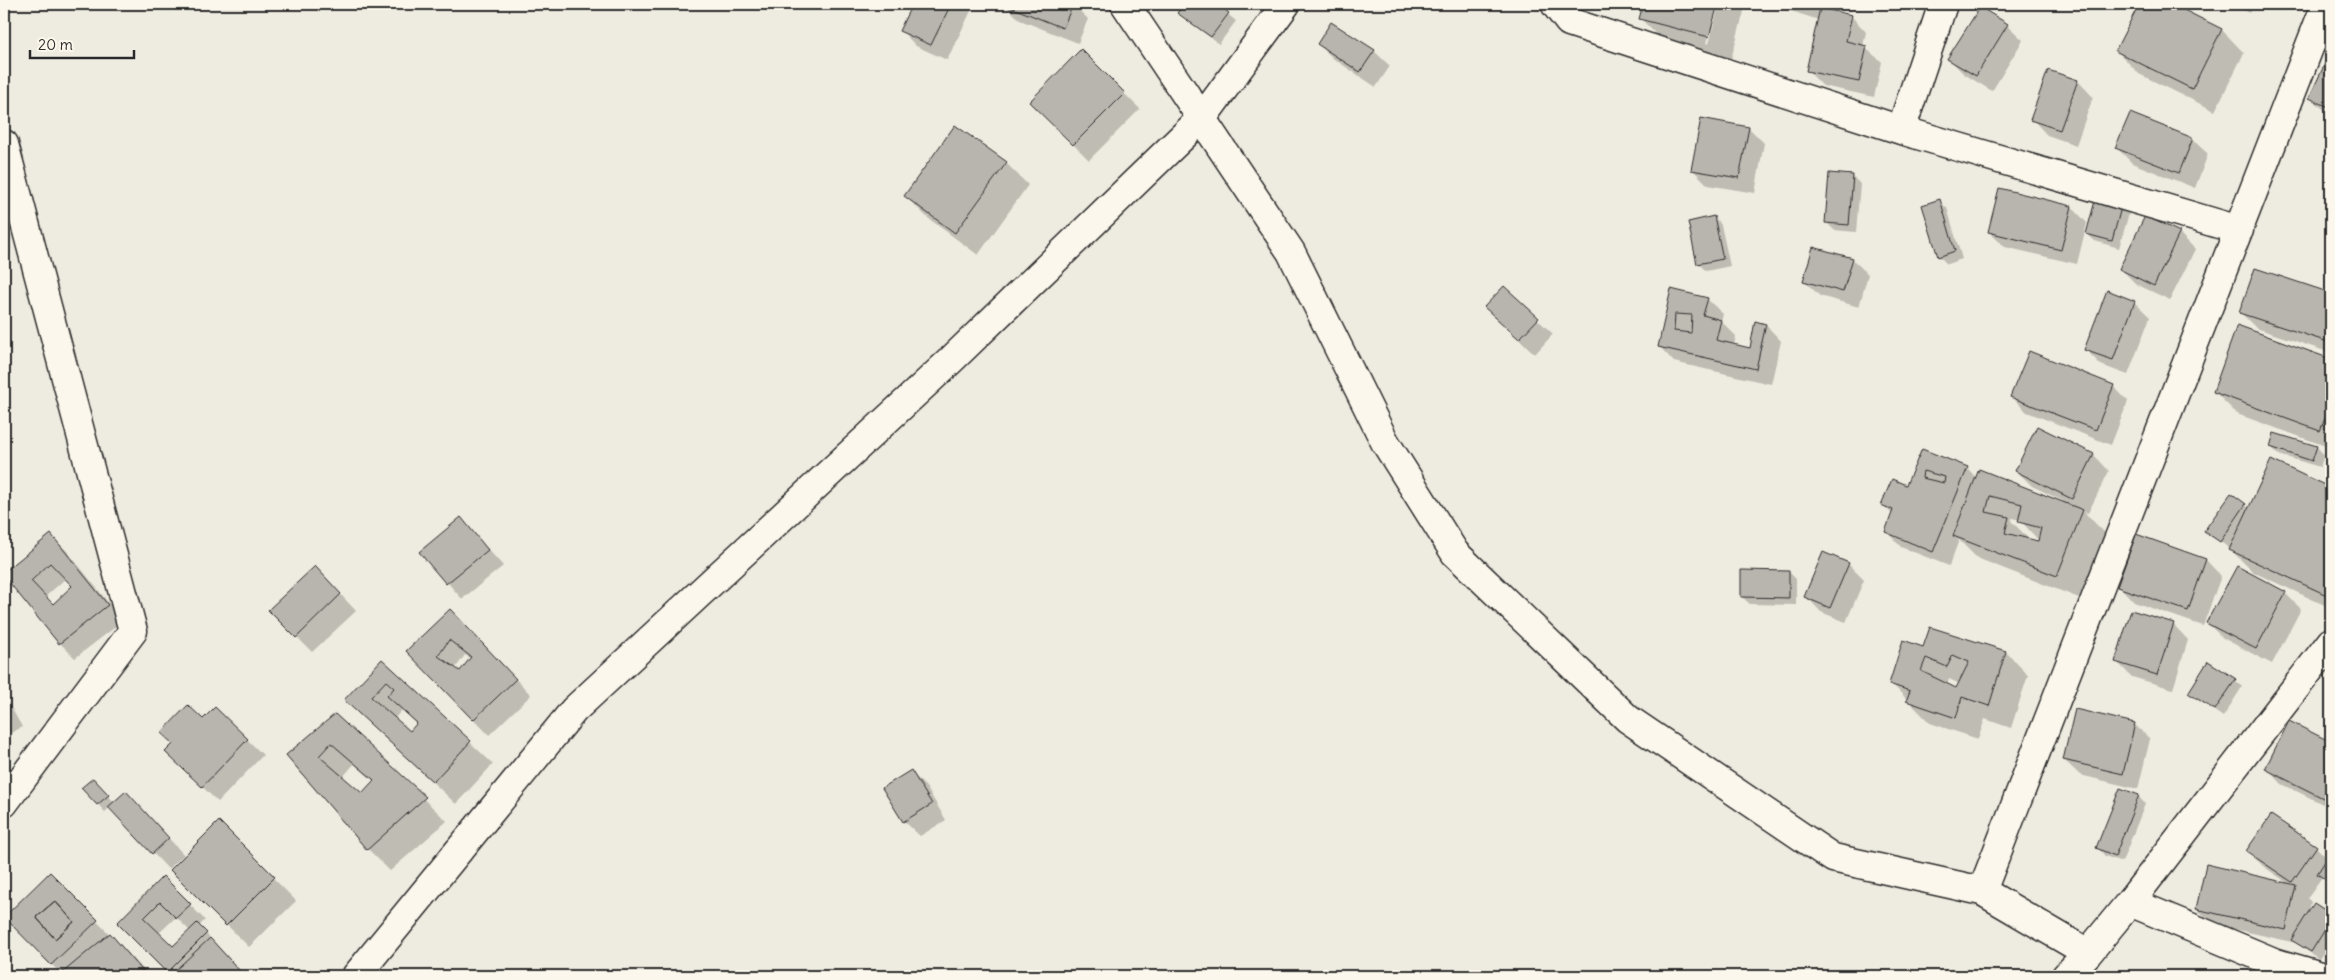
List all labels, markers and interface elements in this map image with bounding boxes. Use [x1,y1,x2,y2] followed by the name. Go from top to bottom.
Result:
[30,28,134,60] scale bar
[38,35,73,54] text: 20 m

